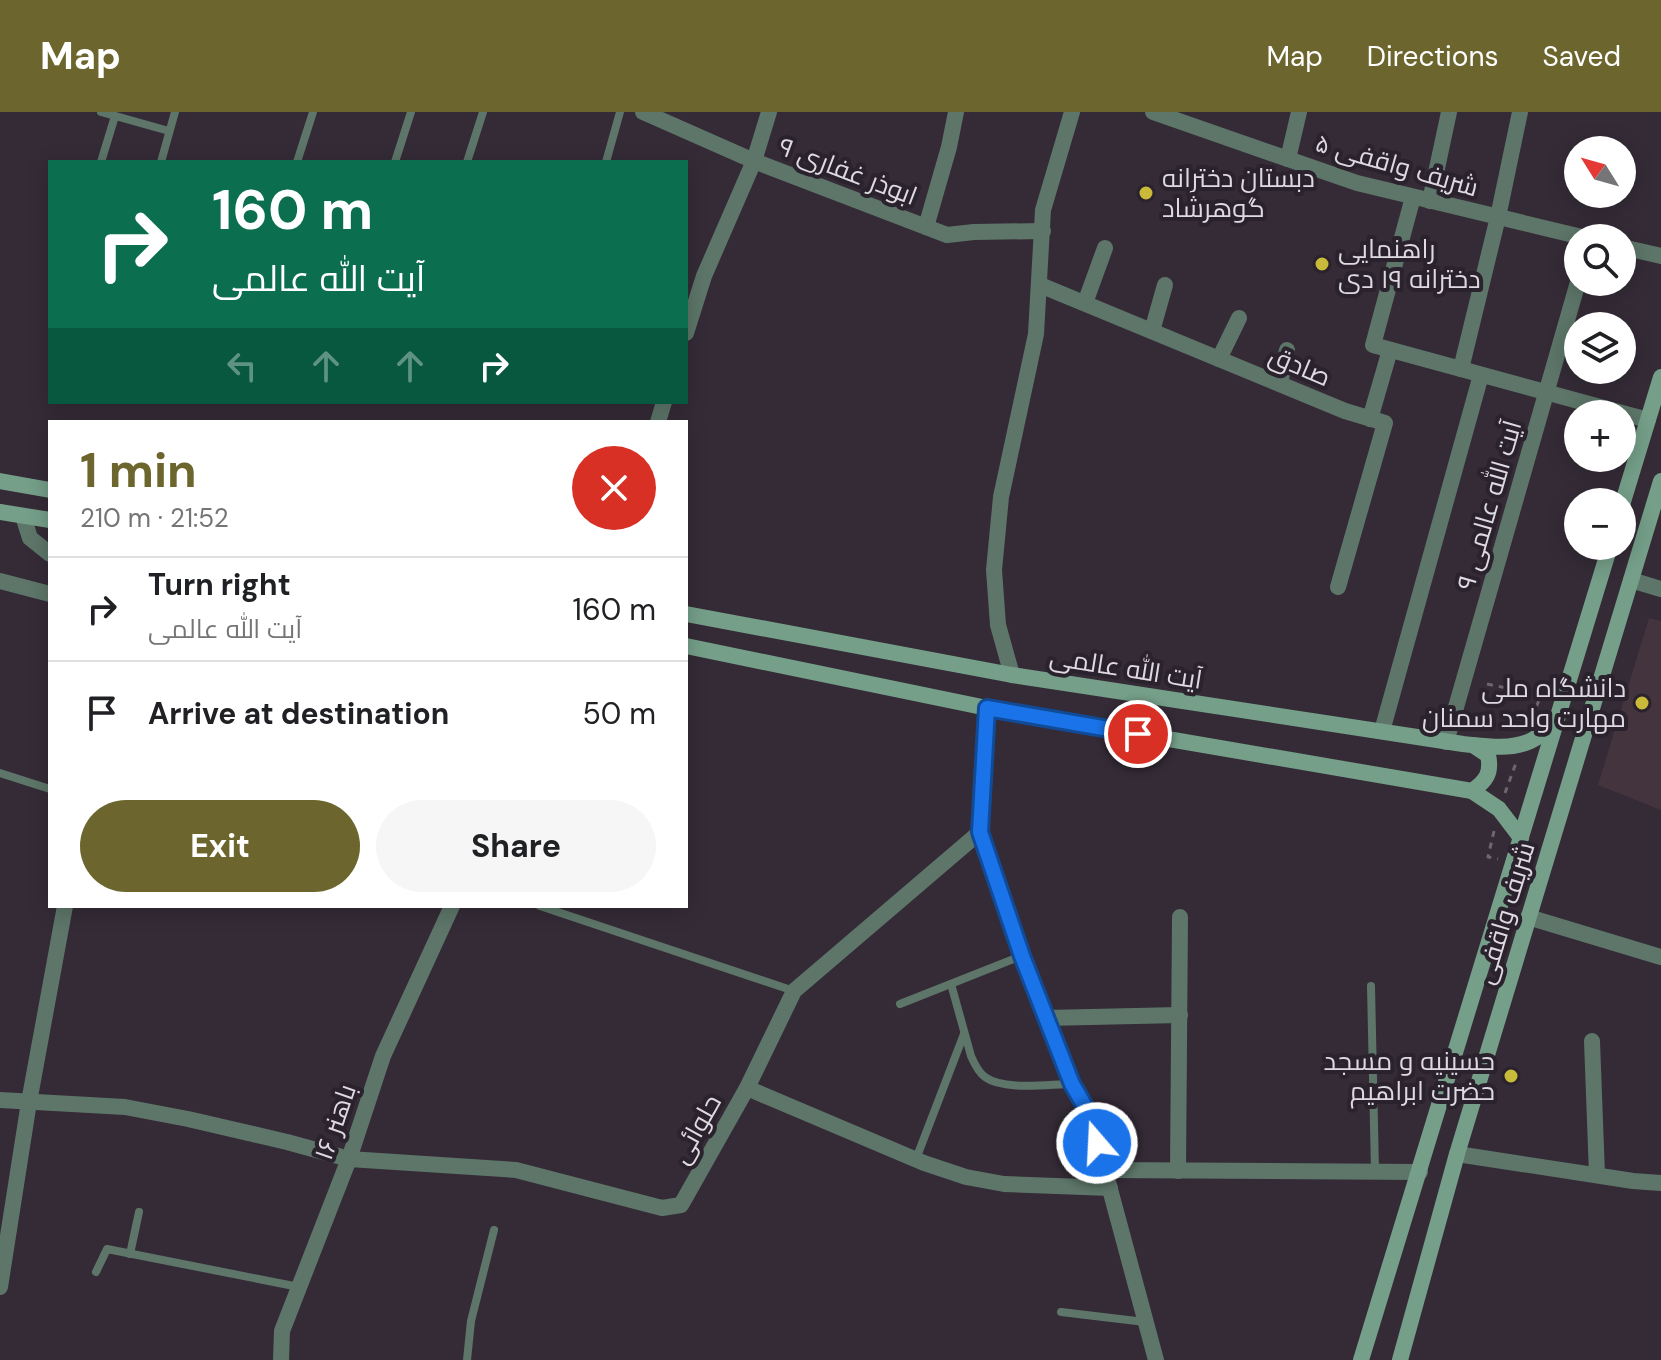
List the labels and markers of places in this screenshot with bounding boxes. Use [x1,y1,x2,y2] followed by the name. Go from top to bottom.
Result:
[1162,161,1315,225] place label: دبستان دخترانه گوهرشاد
[1137,184,1155,202] marker: دبستان دخترانه گوهرشاد
[1338,232,1481,296] place label: راهنمایی دخترانه ۱۹ دی
[1313,255,1331,273] marker: راهنمایی دخترانه ۱۹ دی
[1422,671,1626,735] place label: دانشگاه ملی مهارت واحد سمنان
[1633,694,1651,712] marker: دانشگاه ملی مهارت واحد سمنان
[1104,700,1172,768] pin
[1324,1044,1495,1109] place label: حسینیه و مسجد حضرت ابراهیم
[1502,1067,1520,1085] marker: حسینیه و مسجد حضرت ابراهیم

